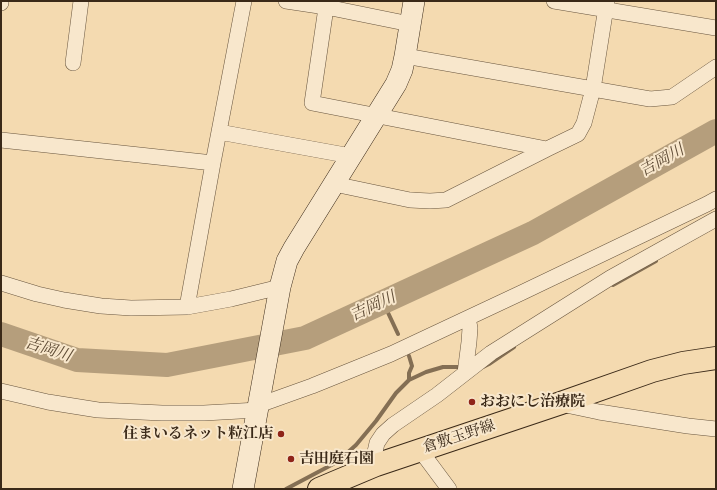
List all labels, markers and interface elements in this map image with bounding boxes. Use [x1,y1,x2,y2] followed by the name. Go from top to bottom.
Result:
[636,141,688,181] water label: 吉岡川
[347,288,399,326] water label: 吉岡川
[22,333,74,367] water label: 吉岡川
[480,393,585,411] place label: おおにし治療院
[467,397,477,407] marker: おおにし治療院
[421,417,497,457] street label: 倉敷玉野線
[123,425,273,443] place label: 住まいるネット粒江店
[276,429,286,439] marker: 住まいるネット粒江店
[299,450,374,468] place label: 吉田庭石園
[286,454,296,464] marker: 吉田庭石園

